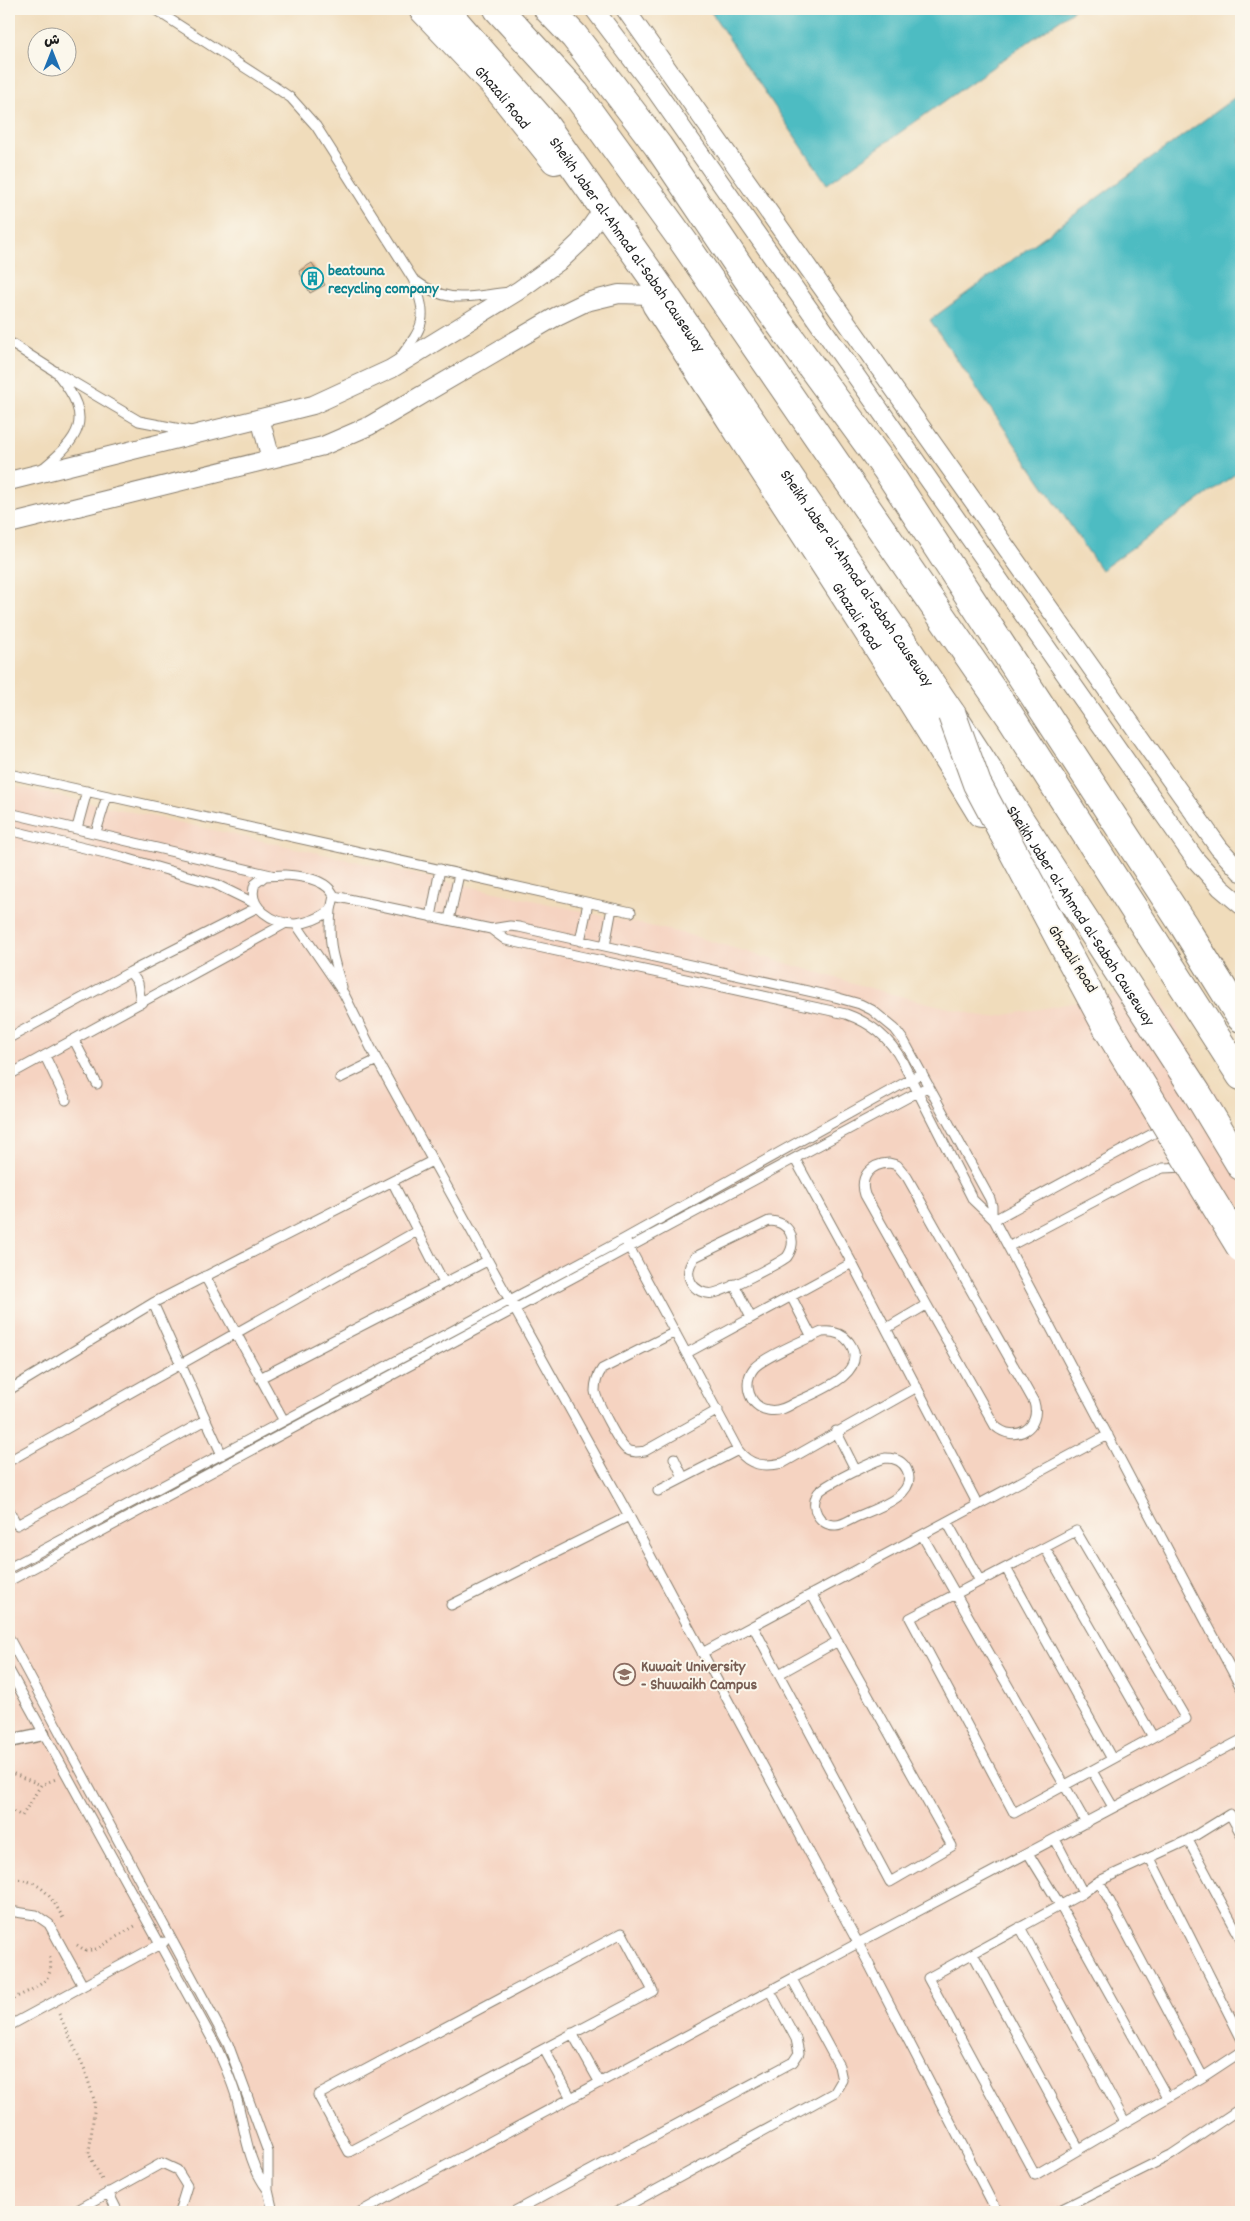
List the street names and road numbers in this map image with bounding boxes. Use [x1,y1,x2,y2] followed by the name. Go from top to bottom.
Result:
[468,61,535,135] street label: Ghazali Road
[543,133,710,358] street label: Sheikh Jaber al-Ahmad al-Sabah Causeway
[773,466,939,693] street label: Sheikh Jaber al-Ahmad al-Sabah Causeway
[825,578,886,655] street label: Ghazali Road
[1000,802,1160,1032] street label: Sheikh Jaber al-Ahmad al-Sabah Causeway
[1041,921,1102,998] street label: Ghazali Road

